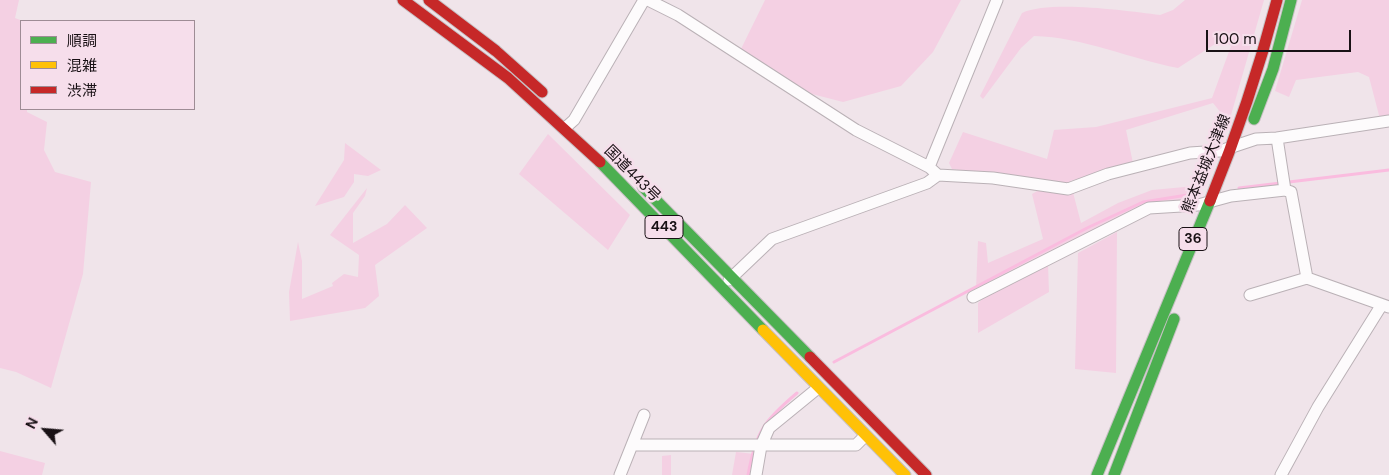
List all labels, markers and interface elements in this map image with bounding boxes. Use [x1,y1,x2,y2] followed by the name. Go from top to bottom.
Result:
[20,20,195,110] legend
[1209,20,1354,52] scale bar
[1214,29,1257,49] text: 100 m
[67,31,97,51] text: 順調
[67,56,97,76] text: 混雑
[67,81,97,101] text: 渋滞
[1179,112,1235,216] street label: 熊本益城大津線
[600,142,664,206] street label: 国道443号
[645,216,683,238] road number: 443
[1179,228,1207,250] road number: 36
[20,405,70,455] north arrow
[21,415,42,432] text: N

